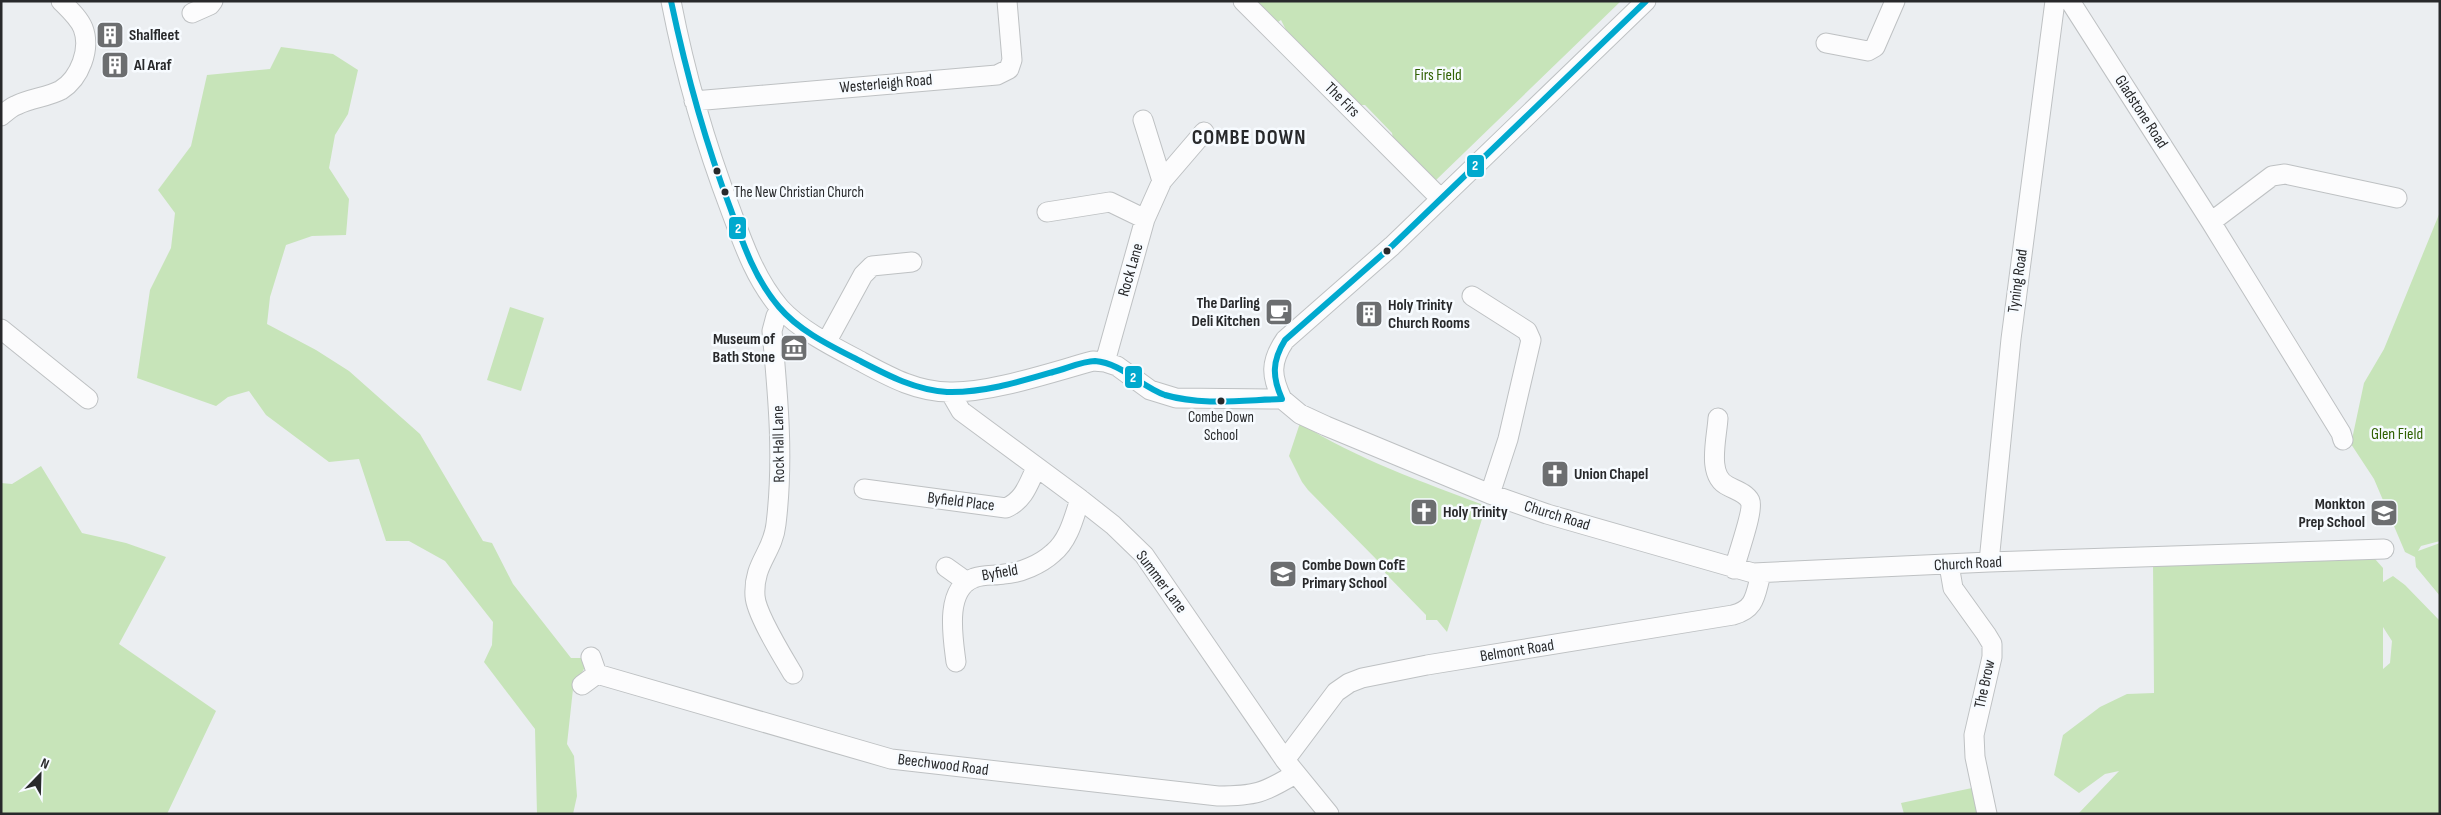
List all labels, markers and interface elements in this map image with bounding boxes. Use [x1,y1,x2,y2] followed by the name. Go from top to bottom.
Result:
[95,20,125,50] building icon: Shalfleet
[129,26,180,45] place label: Shalfleet
[100,50,130,80] building icon: Al Araf
[133,56,173,75] place label: Al Araf
[1414,66,1462,85] park label: Firs Field
[839,70,933,98] street label: Westerleigh Road
[2110,72,2172,152] street label: Gladstone Road
[1321,79,1364,122] street label: The Firs
[1192,125,1306,150] district label: COMBE DOWN
[1466,154,1485,178] line badge: 2
[1472,157,1478,174] text: 2
[712,166,722,176] unlabelled marker
[734,183,864,202] place label: The New Christian Church
[720,187,730,197] marker: The New Christian Church
[728,216,747,240] line badge: 2
[735,220,741,237] text: 2
[1114,241,1148,299] street label: Rock Lane
[1382,246,1392,256] unlabelled marker
[2004,248,2032,314] street label: Tyning Road
[1192,294,1260,331] place label: The Darling Deli Kitchen
[1388,296,1470,333] place label: Holy Trinity Church Rooms
[1264,297,1294,327] cafe icon: The Darling Deli Kitchen
[1354,299,1384,329] building icon: Holy Trinity Church Rooms
[713,330,776,367] place label: Museum of Bath Stone
[779,333,809,363] museum icon: Museum of Bath Stone
[1124,365,1143,389] line badge: 2
[1130,369,1136,386] text: 2
[1216,396,1226,406] marker: Combe Down School
[769,405,789,483] street label: Rock Hall Lane
[1188,408,1254,445] place label: Combe Down School
[2371,425,2423,444] park label: Glen Field
[1540,459,1570,489] church icon: Union Chapel
[1574,465,1648,484] place label: Union Chapel
[926,488,996,516] street label: Byfield Place
[2299,495,2365,532] place label: Monkton Prep School
[1409,497,1439,527] church icon: Holy Trinity
[1522,497,1592,535] street label: Church Road
[2369,498,2399,528] school or university icon: Monkton Prep School
[1443,503,1508,522] place label: Holy Trinity
[1131,547,1191,617] street label: Summer Lane
[1934,553,2002,575] street label: Church Road
[1302,556,1405,593] place label: Combe Down CofE Primary School
[1268,559,1298,589] school or university icon: Combe Down CofE Primary School
[980,560,1020,586] street label: Byfield
[1479,636,1555,666] street label: Belmont Road
[1971,658,1999,710] street label: The Brow
[15,750,65,800] north arrow
[897,750,989,780] street label: Beechwood Road
[38,754,52,773] text: N

